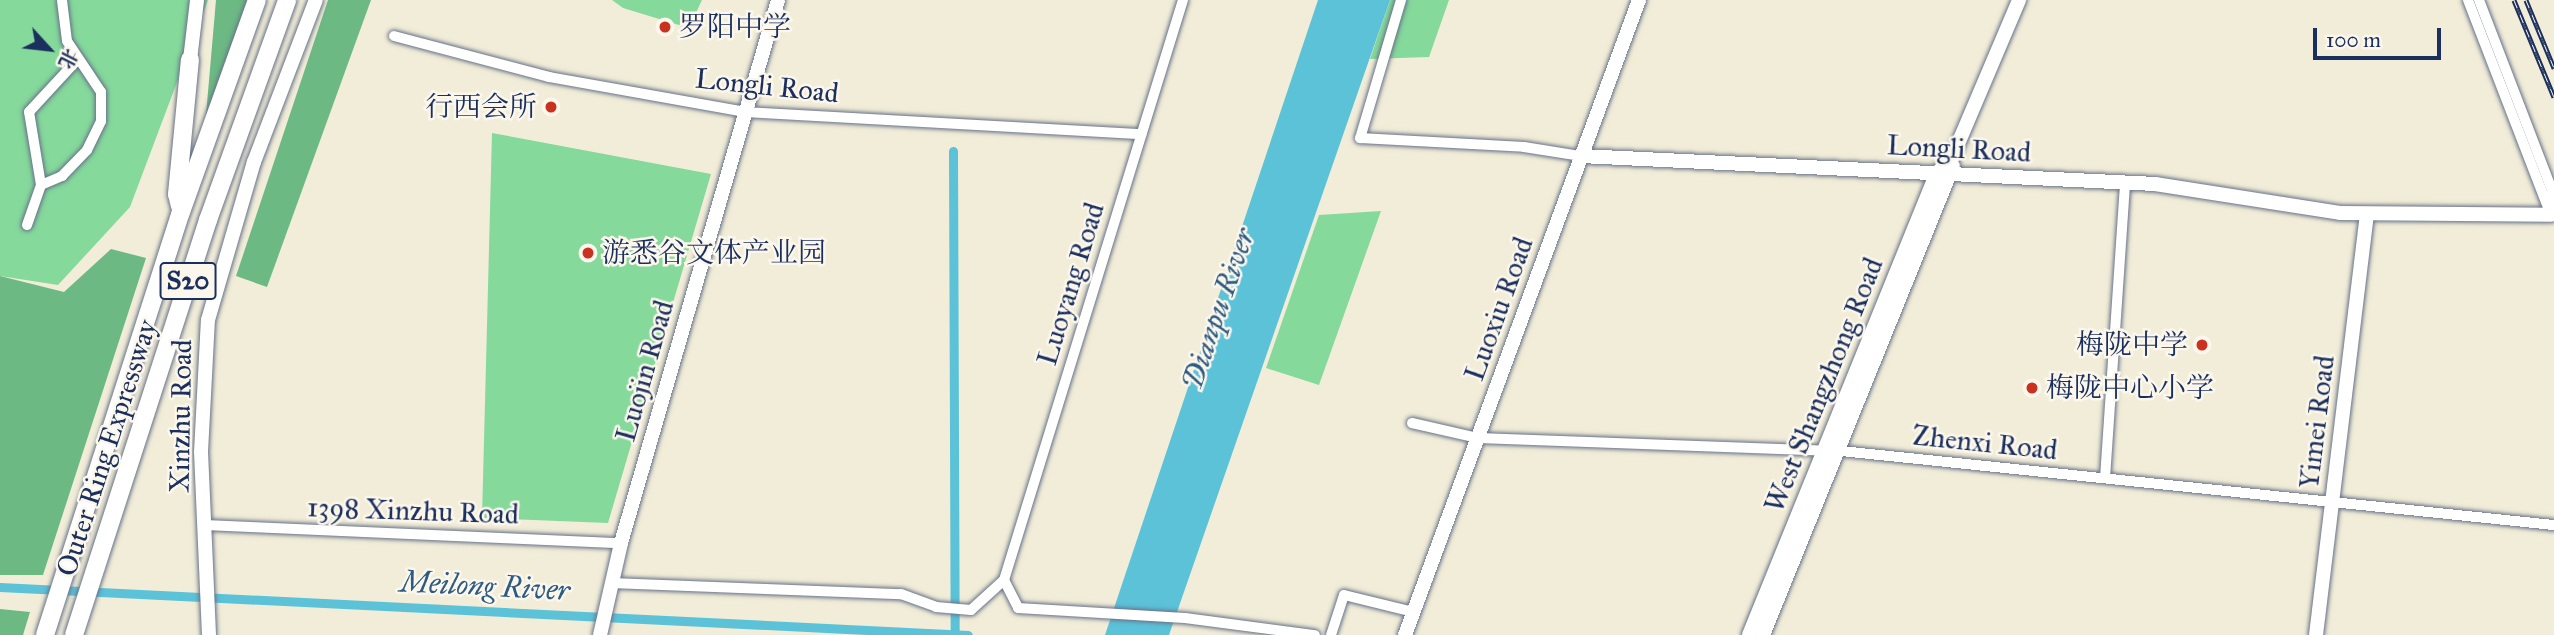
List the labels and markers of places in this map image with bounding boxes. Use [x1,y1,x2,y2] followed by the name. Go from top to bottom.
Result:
[679,10,791,44] place label: 罗阳中学
[657,19,673,35] marker: 罗阳中学
[425,90,537,124] place label: 行西会所
[543,99,559,115] marker: 行西会所
[602,236,826,270] place label: 游悉谷文体产业园
[580,245,596,261] marker: 游悉谷文体产业园
[2076,328,2188,362] place label: 梅陇中学
[2194,337,2210,353] marker: 梅陇中学
[2046,371,2214,405] place label: 梅陇中心小学
[2024,380,2040,396] marker: 梅陇中心小学

